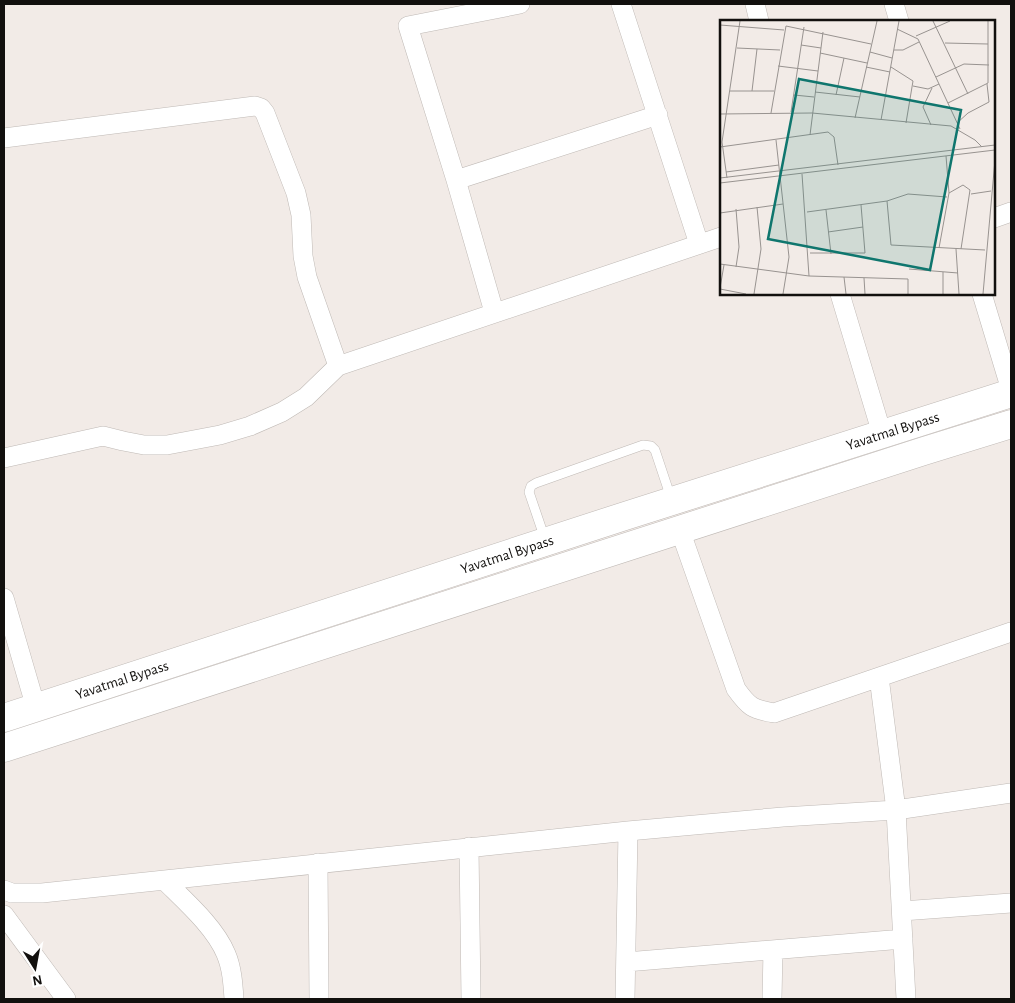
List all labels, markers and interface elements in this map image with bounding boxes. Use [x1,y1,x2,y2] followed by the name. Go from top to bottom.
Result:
[720,20,995,295] inset map
[844,409,941,453] street label: Yavatmal Bypass
[459,533,556,577] street label: Yavatmal Bypass
[74,658,170,702] street label: Yavatmal Bypass
[10,943,60,993] north arrow
[31,972,43,988] text: N

